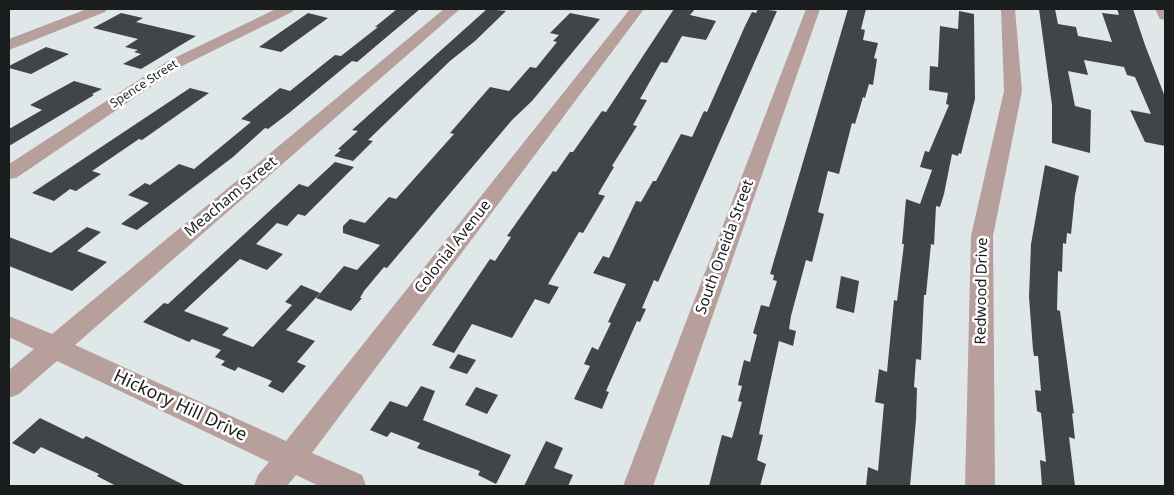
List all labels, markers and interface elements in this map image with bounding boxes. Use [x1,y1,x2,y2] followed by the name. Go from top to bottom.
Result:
[108,57,180,111] street label: Spence Street
[181,153,281,241] street label: Meacham Street
[692,177,758,317] street label: South Oneida Street
[411,197,495,297] street label: Colonial Avenue
[972,237,992,345] street label: Redwood Drive
[110,366,250,446] street label: Hickory Hill Drive

